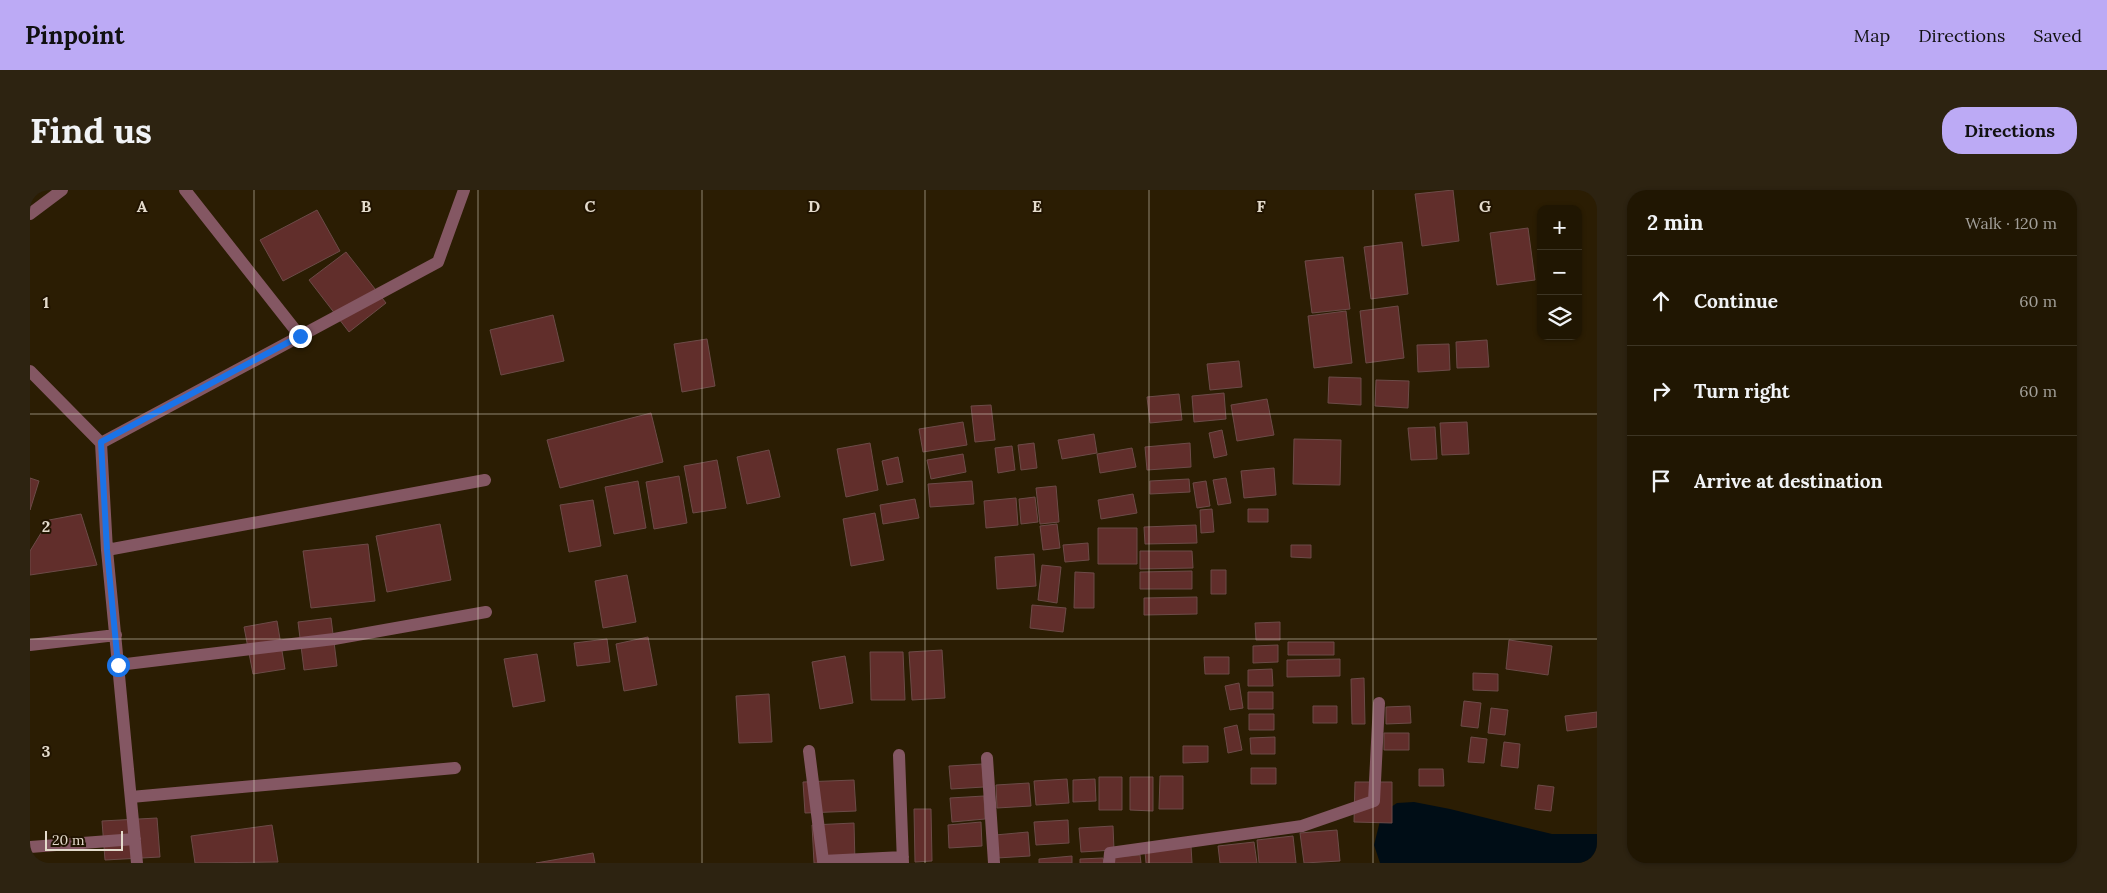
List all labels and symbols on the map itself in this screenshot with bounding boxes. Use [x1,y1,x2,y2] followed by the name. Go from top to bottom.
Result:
[137,196,148,216] text: A
[361,196,372,216] text: B
[584,196,596,216] text: C
[808,196,820,216] text: D
[1032,196,1042,216] text: E
[1256,196,1266,216] text: F
[1479,196,1491,216] text: G
[43,292,49,312] text: 1
[289,325,312,348] route end
[42,516,50,536] text: 2
[107,654,130,677] route start
[42,741,51,761] text: 3
[45,828,122,851] scale bar

